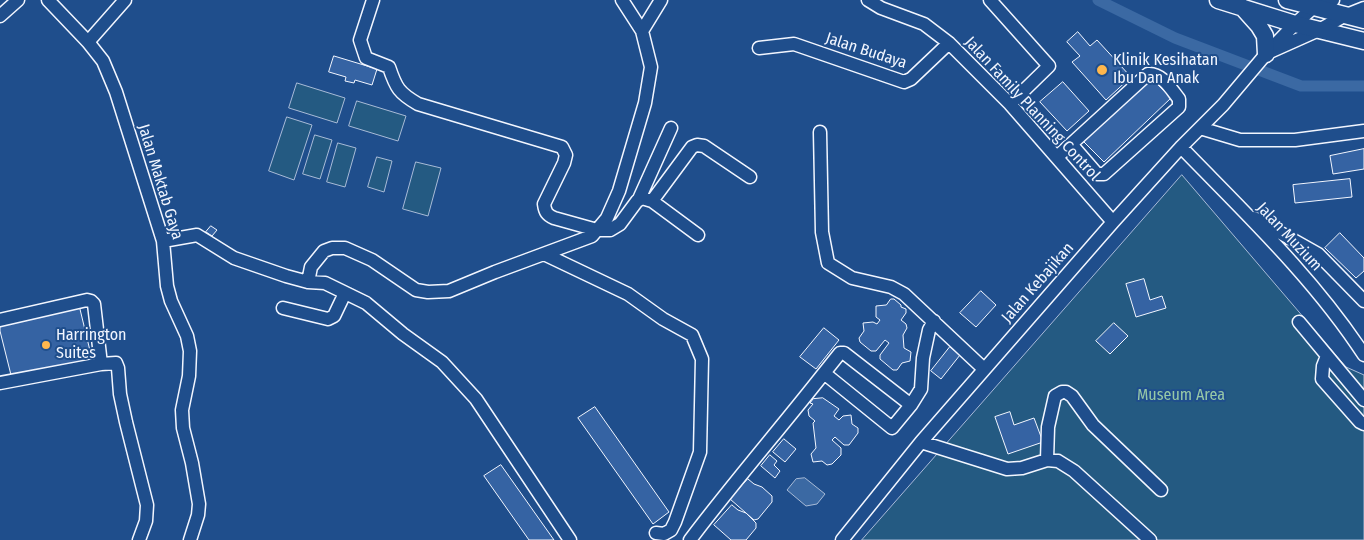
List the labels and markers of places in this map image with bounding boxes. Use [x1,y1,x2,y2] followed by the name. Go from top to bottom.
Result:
[1113,51,1218,89] place label: Klinik Kesihatan Ibu Dan Anak
[1095,63,1109,77] marker: Klinik Kesihatan Ibu Dan Anak
[56,326,127,364] place label: Harrington Suites
[40,339,52,351] marker: Harrington Suites

